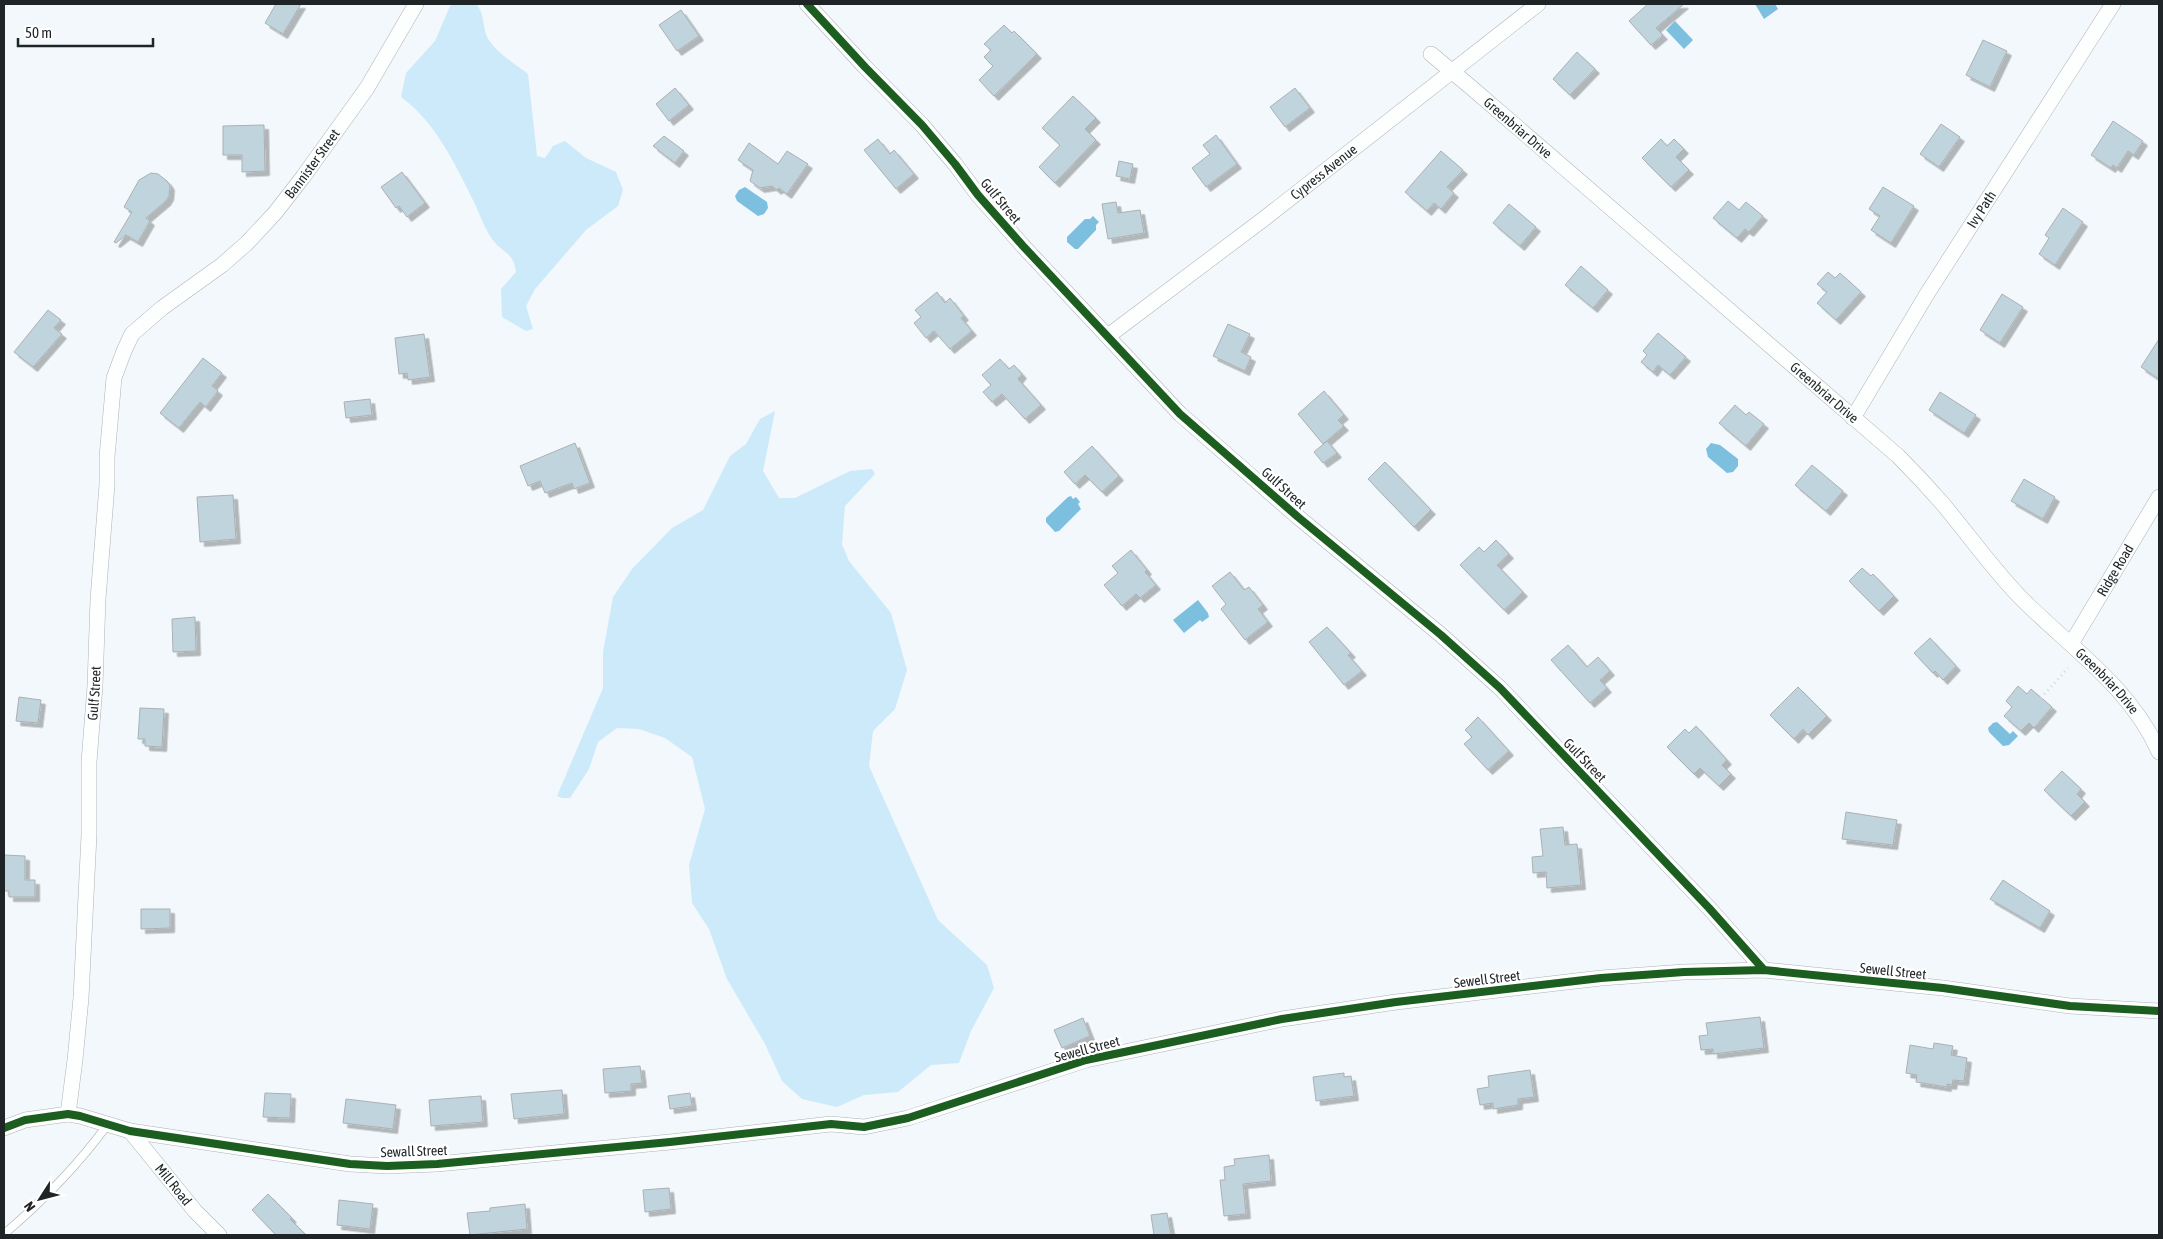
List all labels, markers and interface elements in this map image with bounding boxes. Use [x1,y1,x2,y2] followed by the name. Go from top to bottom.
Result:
[18,15,152,47] scale bar
[25,24,52,41] text: 50 m
[1481,94,1555,162] street label: Greenbriar Drive
[281,126,343,202] street label: Bannister Street
[1287,141,1360,203] street label: Cypress Avenue
[977,175,1025,227] street label: Gulf Street
[1964,188,1999,231] street label: Ivy Path
[1787,359,1862,426] street label: Greenbriar Drive
[1258,464,1310,512] street label: Gulf Street
[2094,541,2137,599] street label: Ridge Road
[2072,645,2142,717] street label: Greenbriar Drive
[84,666,104,721] street label: Gulf Street
[1560,735,1610,785] street label: Gulf Street
[1859,960,1927,982] street label: Sewell Street
[1453,967,1521,991] street label: Sewell Street
[1053,1033,1121,1065] street label: Sewell Street
[380,1142,448,1160] street label: Sewall Street
[152,1161,195,1209] street label: Mill Road
[15,1174,65,1224] north arrow
[21,1199,38,1215] text: N

